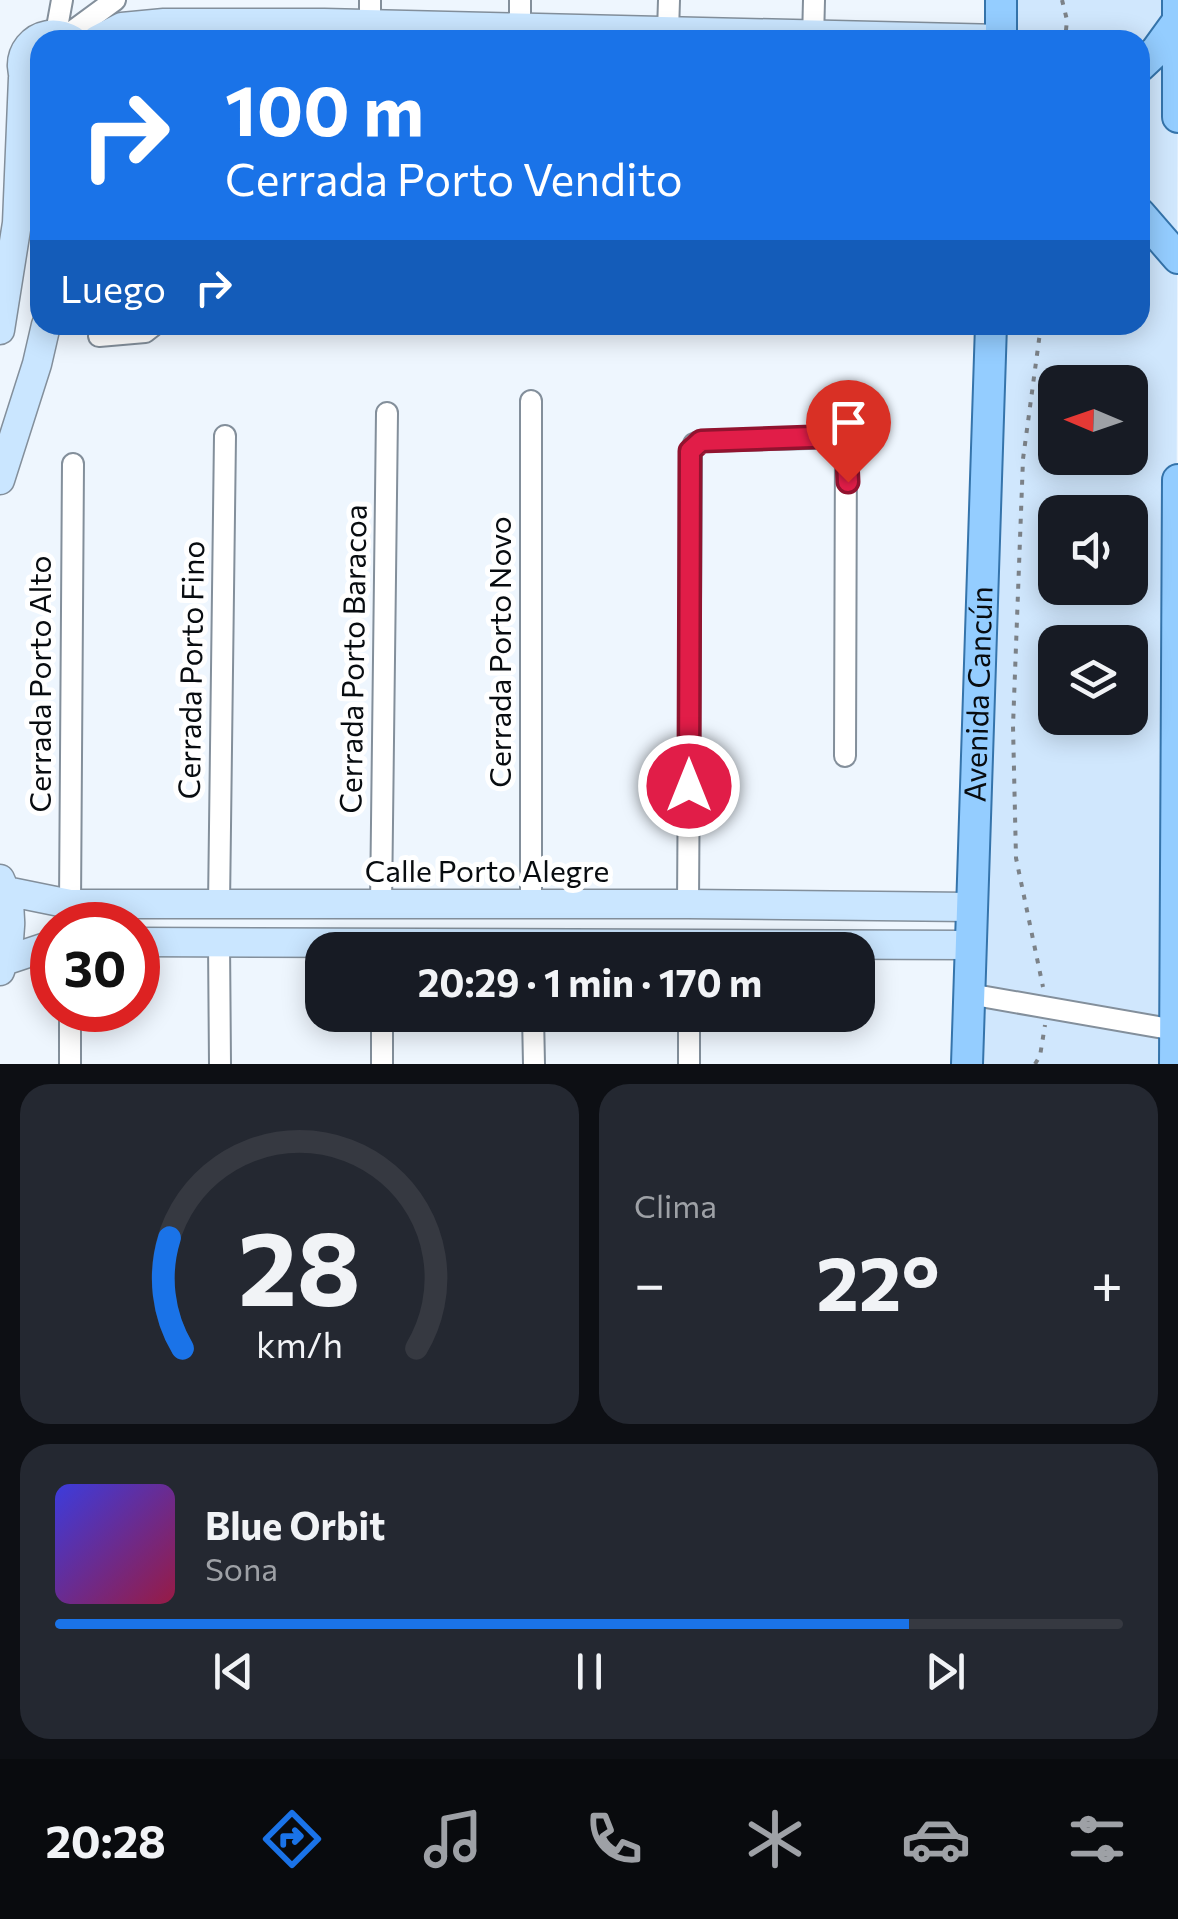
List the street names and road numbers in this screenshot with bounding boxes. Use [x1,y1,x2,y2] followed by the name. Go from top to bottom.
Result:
[330,504,373,814] street label: Cerrada Porto Baracoa
[480,516,517,788] street label: Cerrada Porto Novo
[169,540,210,800] street label: Cerrada Porto Fino
[20,556,57,812] street label: Cerrada Porto Alto
[955,585,999,803] street label: Avenida Cancún
[365,851,609,888] street label: Calle Porto Alegre

